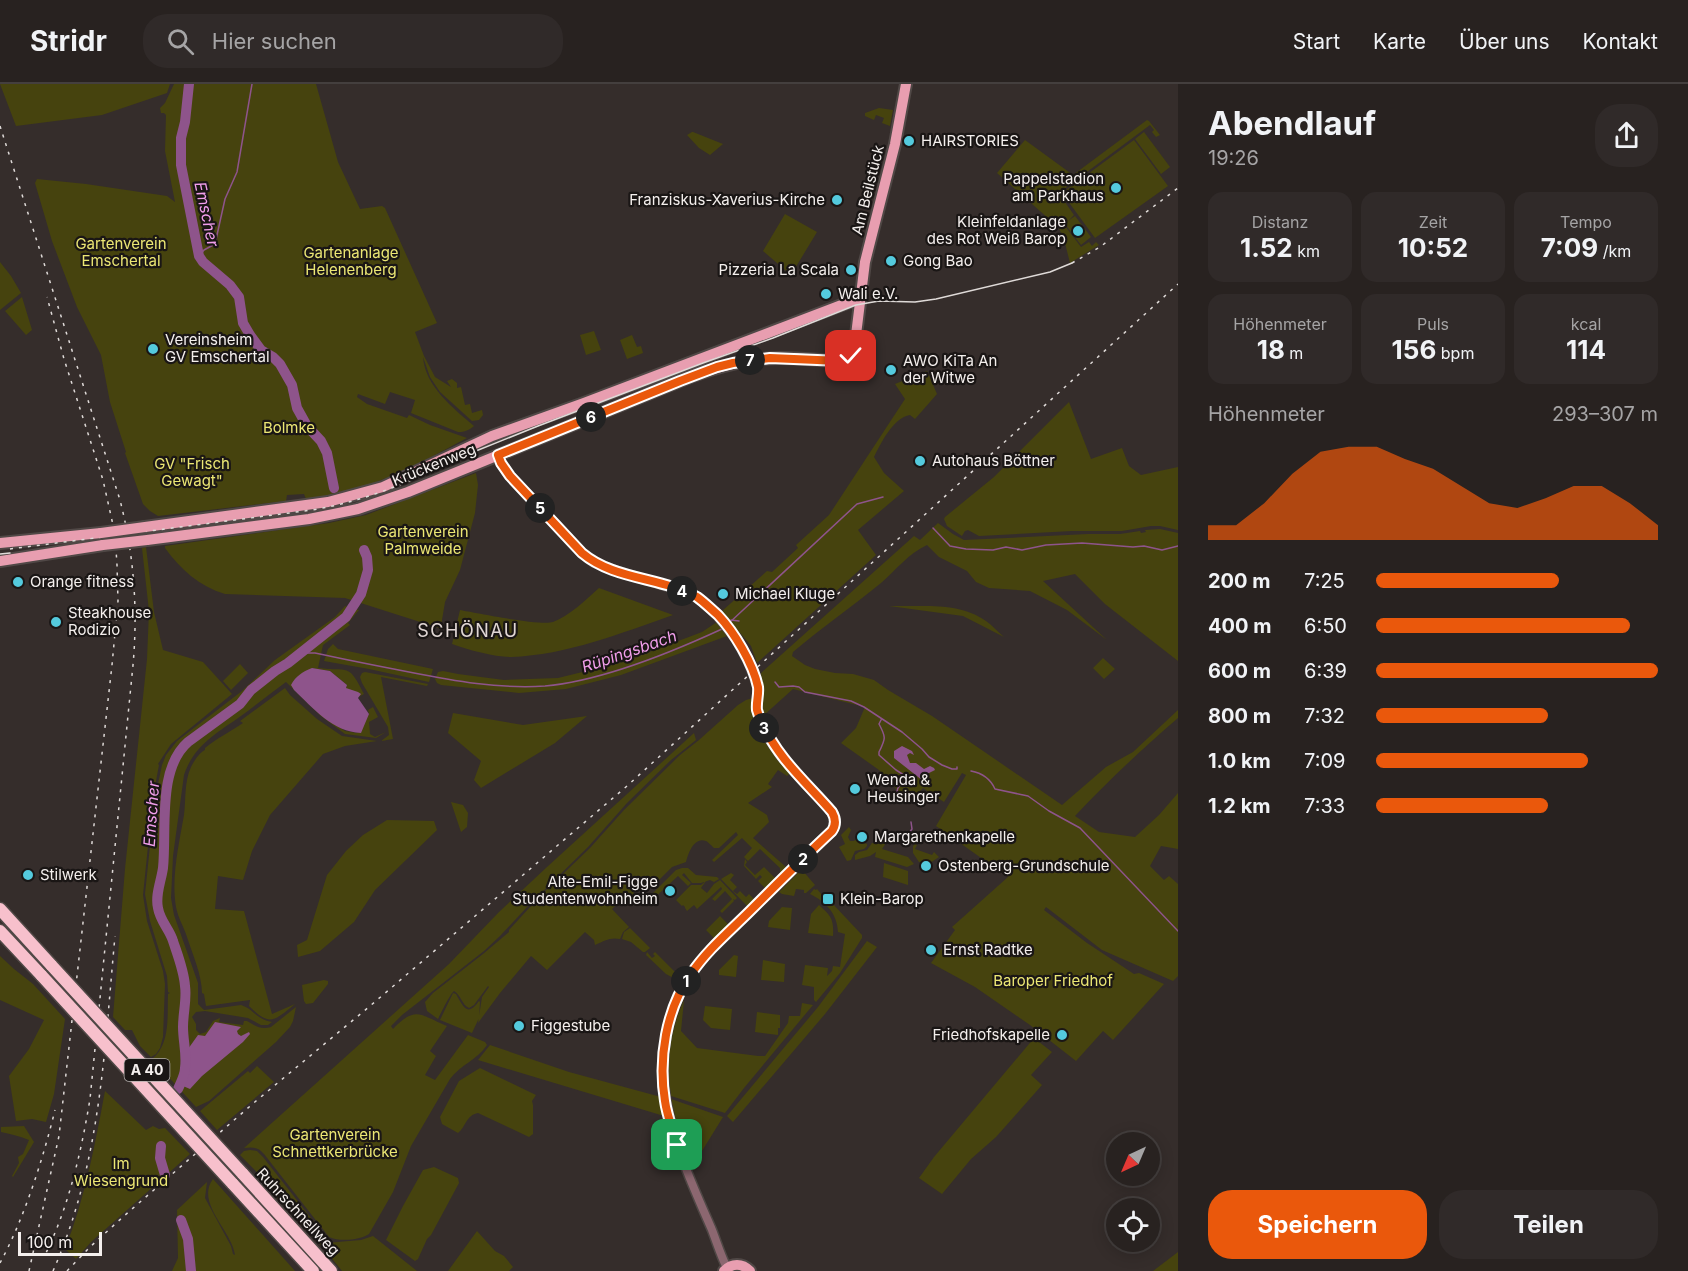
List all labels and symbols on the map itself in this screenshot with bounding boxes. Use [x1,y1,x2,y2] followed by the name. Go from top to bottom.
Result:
[921,131,1019,150] place label: HAIRSTORIES
[902,134,916,148] marker: HAIRSTORIES
[847,142,888,237] street label: Am Beilstück
[1003,169,1104,205] place label: Pappelstadion am Parkhaus
[190,180,224,249] water label: Emscher
[1109,181,1123,195] marker: Pappelstadion am Parkhaus
[629,190,825,209] place label: Franziskus-Xaverius-Kirche
[830,193,844,207] marker: Franziskus-Xaverius-Kirche
[927,212,1066,248] place label: Kleinfeldanlage des Rot Weiß Barop
[1071,224,1085,238] marker: Kleinfeldanlage des Rot Weiß Barop
[75,234,167,270] park label: Gartenverein Emschertal
[303,243,399,279] park label: Gartenanlage Helenenberg
[903,251,973,270] place label: Gong Bao
[884,254,898,268] marker: Gong Bao
[719,260,839,279] place label: Pizzeria La Scala
[844,263,858,277] marker: Pizzeria La Scala
[838,284,898,303] place label: Wali e.V.
[819,287,833,301] marker: Wali e.V.
[165,330,270,366] place label: Vereinsheim GV Emschertal
[825,330,876,381] pin
[146,342,160,356] marker: Vereinsheim GV Emschertal
[735,345,765,375] pin: 7
[903,351,997,387] place label: AWO KiTa An der Witwe
[884,363,898,377] marker: AWO KiTa An der Witwe
[576,402,606,432] pin: 6
[263,418,315,437] park label: Bolmke
[389,439,478,490] street label: Krückenweg
[932,451,1055,470] place label: Autohaus Böttner
[154,454,230,490] park label: GV "Frisch Gewagt"
[913,454,927,468] marker: Autohaus Böttner
[525,493,555,523] pin: 5
[377,522,469,558] park label: Gartenverein Palmweide
[30,572,134,591] place label: Orange fitness
[11,575,25,589] marker: Orange fitness
[667,576,697,606] pin: 4
[735,584,835,603] place label: Michael Kluge
[716,587,730,601] marker: Michael Kluge
[68,603,151,639] place label: Steakhouse Rodizio
[49,615,63,629] marker: Steakhouse Rodizio
[417,619,519,641] district label: SCHÖNAU
[579,625,679,677] water label: Rüpingsbach
[749,713,779,743] pin: 3
[867,770,940,806] place label: Wenda & Heusinger
[139,779,163,848] water label: Emscher
[848,782,862,796] marker: Wenda & Heusinger
[874,827,1015,846] place label: Margarethenkapelle
[855,830,869,844] marker: Margarethenkapelle
[788,844,818,874] pin: 2
[938,856,1110,875] place label: Ostenberg-Grundschule
[919,859,933,873] marker: Ostenberg-Grundschule
[40,865,97,884] place label: Stilwerk
[21,868,35,882] marker: Stilwerk
[512,872,658,908] place label: Alte-Emil-Figge Studentenwohnheim
[663,884,677,898] marker: Alte-Emil-Figge Studentenwohnheim
[840,889,924,908] place label: Klein-Barop
[821,892,835,906] marker: Klein-Barop
[943,940,1033,959] place label: Ernst Radtke
[924,943,938,957] marker: Ernst Radtke
[671,966,701,996] pin: 1
[993,971,1113,990] park label: Baroper Friedhof
[531,1016,610,1035] place label: Figgestube
[512,1019,526,1033] marker: Figgestube
[933,1025,1050,1044] place label: Friedhofskapelle
[1055,1028,1069,1042] marker: Friedhofskapelle
[124,1059,170,1081] road number: A 40
[651,1119,702,1170] pin
[272,1125,398,1161] park label: Gartenverein Schnettkerbrücke
[1106,1132,1160,1186] north arrow
[74,1154,168,1190] park label: Im Wiesengrund
[253,1164,344,1260] street label: Ruhrschnellweg
[18,1229,102,1256] scale bar

